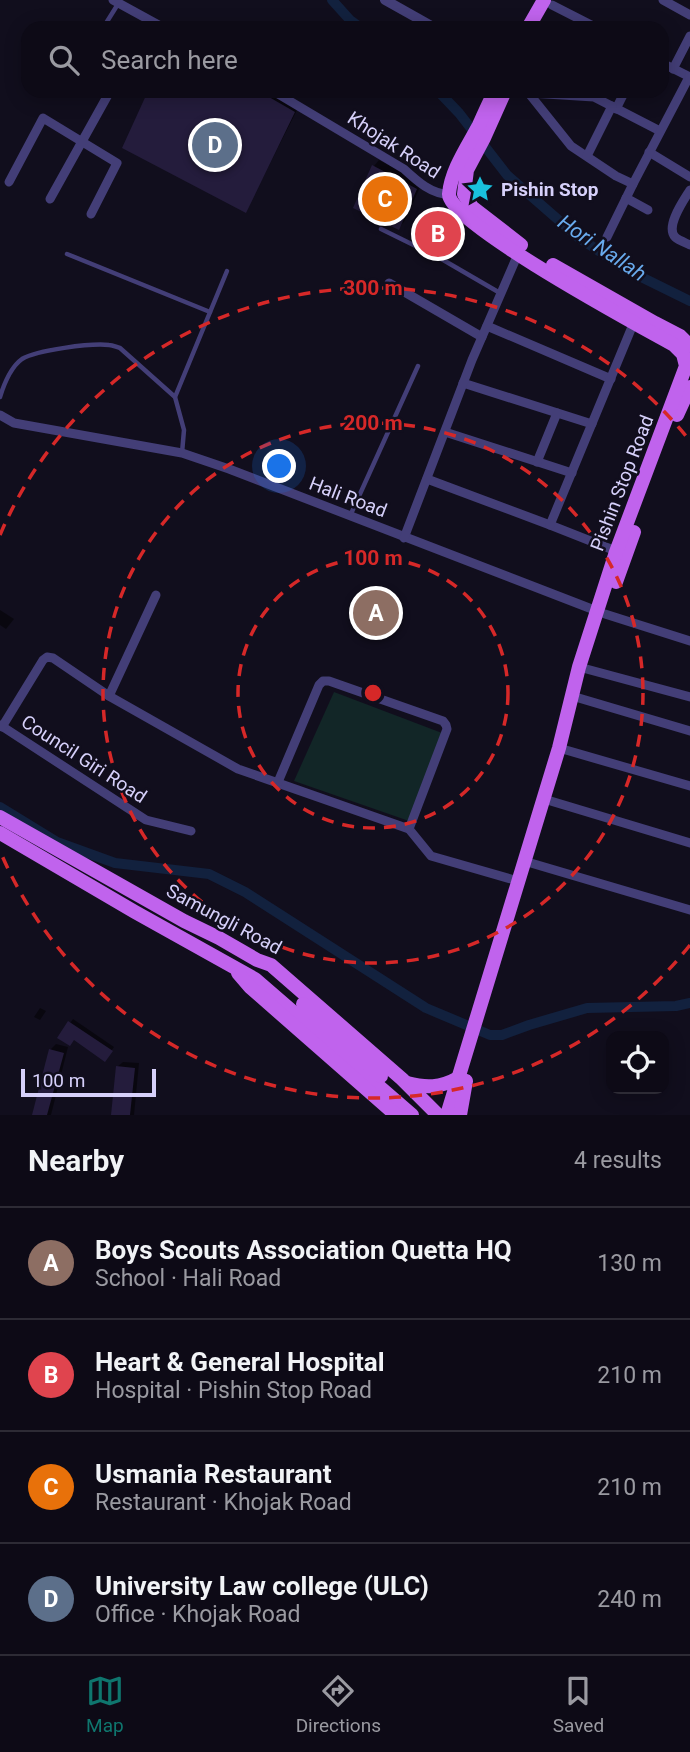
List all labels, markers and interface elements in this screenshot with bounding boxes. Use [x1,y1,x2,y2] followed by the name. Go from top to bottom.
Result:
[21,21,669,98] search box
[45,41,83,79] icon: search
[101,45,238,75] text: Search here
[343,106,445,184] street label: Khojak Road
[192,119,238,171] pin: D
[362,173,408,225] pin: C
[465,174,495,204] place icon: Pishin Stop
[501,178,599,201] place label: Pishin Stop
[415,208,461,260] pin: B
[553,210,651,286] water label: Hori Nallah
[343,276,403,300] text: 300 m
[343,411,403,435] text: 200 m
[585,412,659,554] street label: Pishin Stop Road
[262,449,296,483] your location
[306,472,390,522] street label: Hali Road
[343,546,403,570] text: 100 m
[353,587,399,639] pin: A
[361,681,385,705] centre of rings
[17,710,151,808] street label: Council Giri Road
[162,879,286,959] street label: Samungli Road
[606,1031,669,1094] map controls
[606,1031,669,1094] button: locate
[21,1066,156,1098] scale bar
[32,1069,85,1092] text: 100 m
[28,1143,124,1178] text: Nearby
[574,1147,662,1174] text: 4 results
[95,1235,512,1265] text: Boys Scouts Association Quetta HQ
[43,1250,59,1277] text: A
[597,1250,662,1277] text: 130 m
[95,1265,281,1292] text: School · Hali Road
[95,1347,385,1377] text: Heart & General Hospital
[44,1362,58,1389] text: B
[597,1362,662,1389] text: 210 m
[95,1377,372,1404] text: Hospital · Pishin Stop Road
[95,1459,331,1489] text: Usmania Restaurant
[43,1474,59,1501] text: C
[597,1474,662,1501] text: 210 m
[95,1489,352,1516] text: Restaurant · Khojak Road
[95,1571,429,1601] text: University Law college (ULC)
[44,1586,58,1613] text: D
[597,1586,662,1613] text: 240 m
[95,1601,300,1628] text: Office · Khojak Road
[86,1672,124,1737] tab: Map
[296,1672,381,1737] tab: Directions
[553,1672,604,1737] tab: Saved

